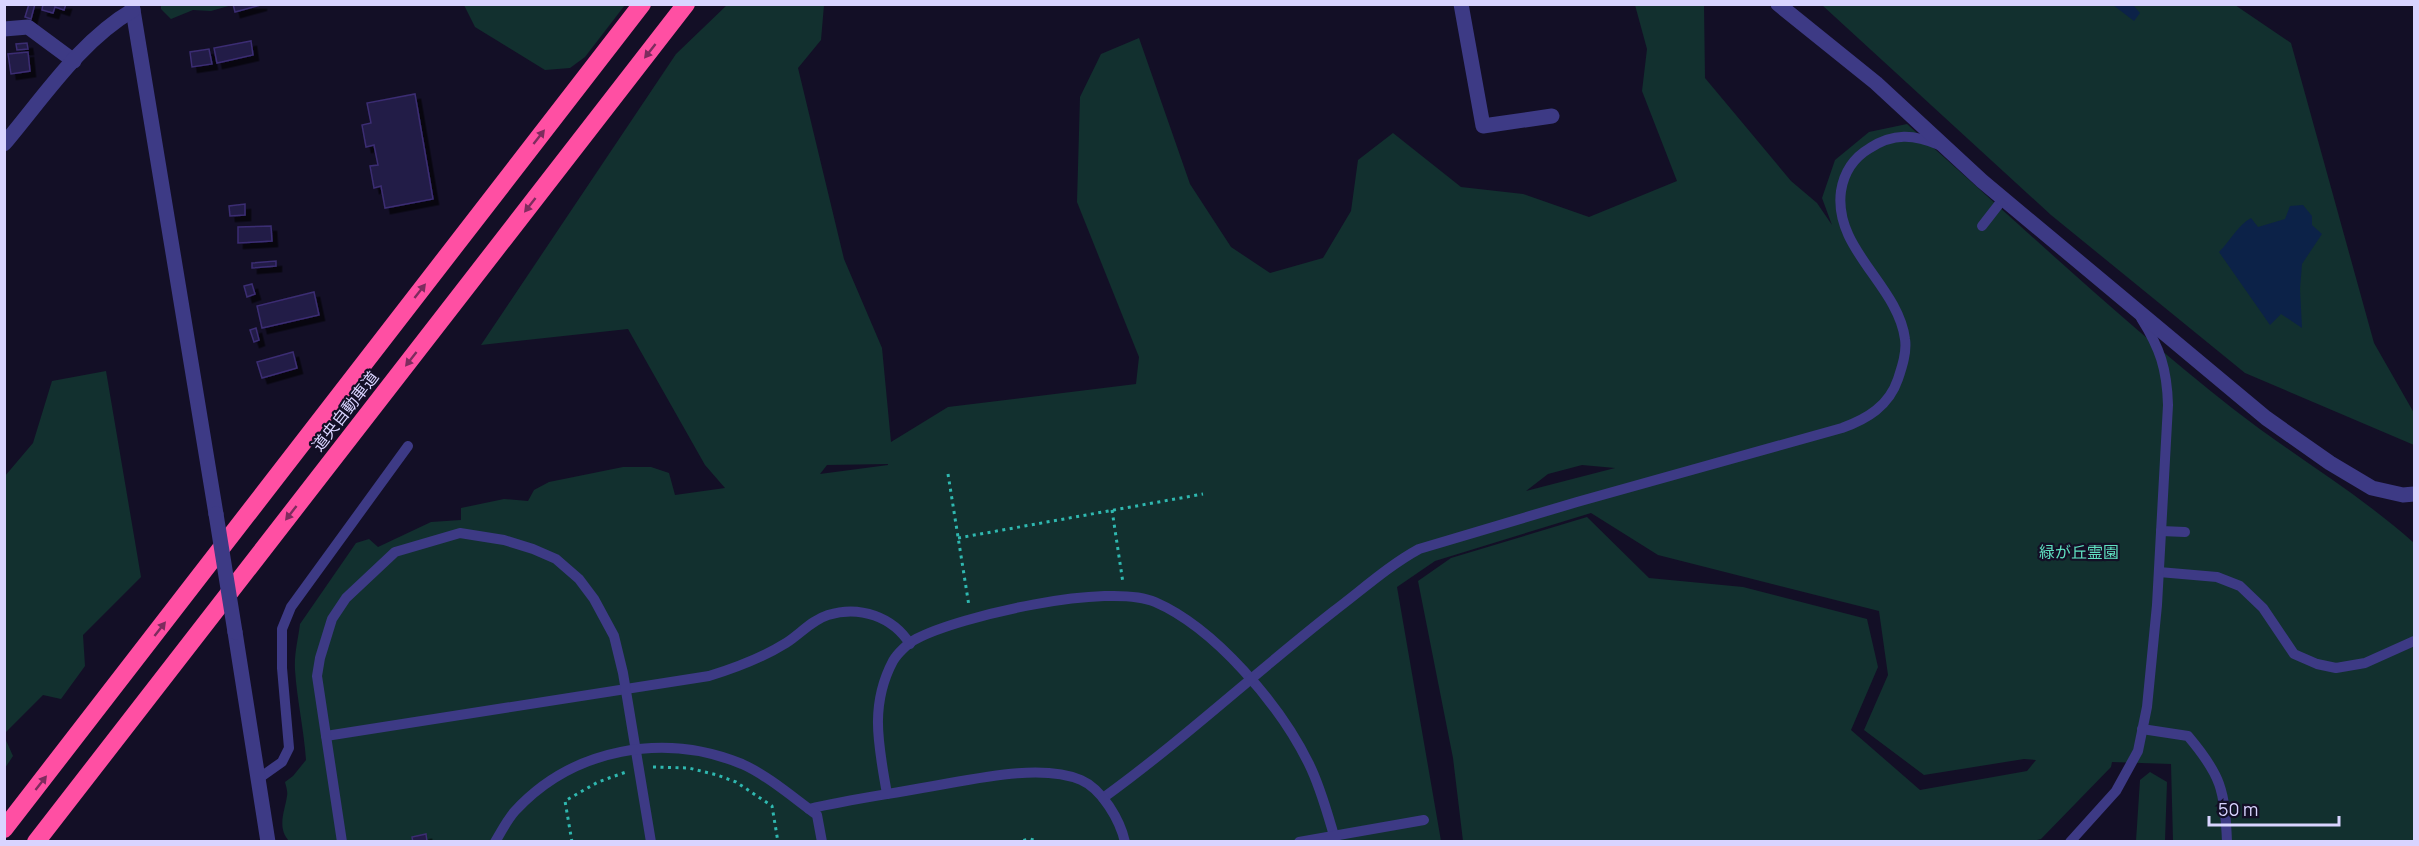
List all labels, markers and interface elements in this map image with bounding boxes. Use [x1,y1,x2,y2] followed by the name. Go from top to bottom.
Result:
[644,43,656,58] one-way arrow
[533,129,546,145] one-way arrow
[525,197,537,212] one-way arrow
[414,284,426,299] one-way arrow
[405,351,417,366] one-way arrow
[307,366,383,456] street label: 道央自動車道
[285,504,297,520] one-way arrow
[2039,541,2119,563] park label: 緑が丘霊園
[154,621,166,636] one-way arrow
[35,775,47,791] one-way arrow
[2209,789,2340,827] scale bar
[2218,797,2258,821] text: 50 m

